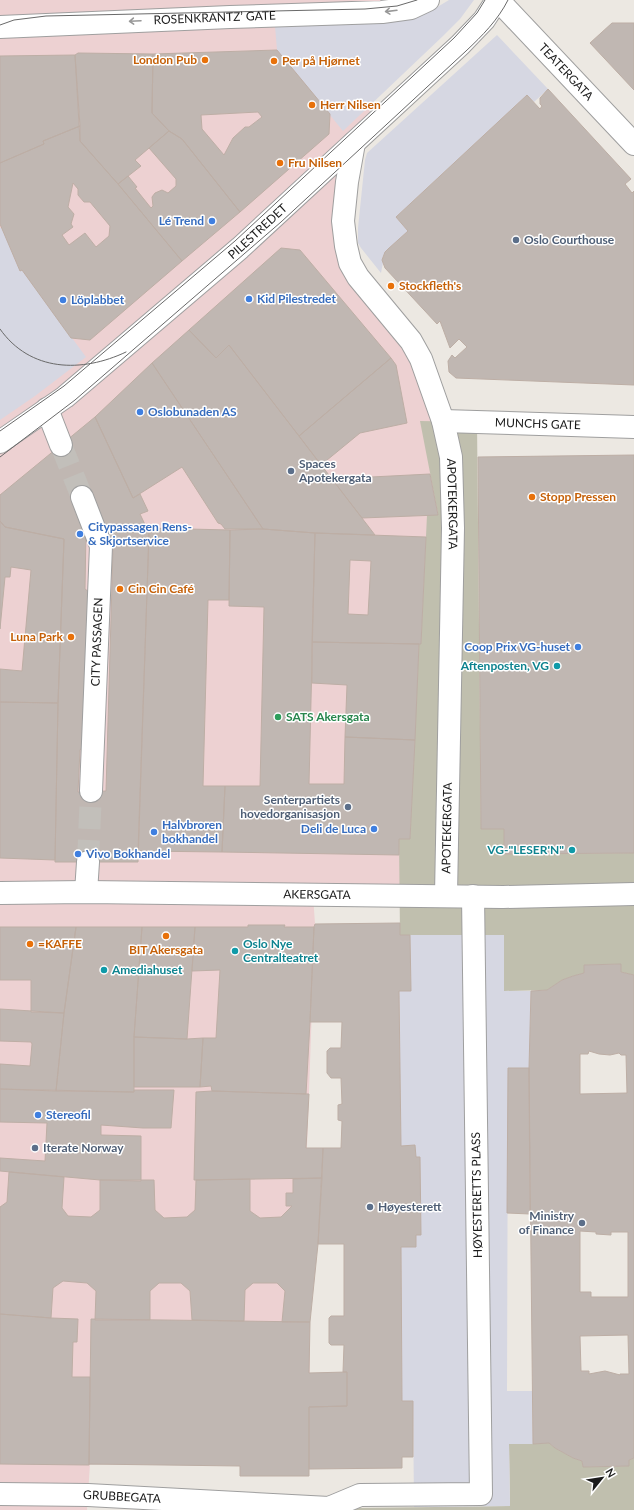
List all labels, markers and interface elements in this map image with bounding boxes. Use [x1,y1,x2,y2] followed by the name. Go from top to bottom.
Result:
[153,7,276,27] street label: ROSENKRANTZ’ GATE
[385,7,398,15] one-way arrow
[129,17,142,25] one-way arrow
[536,40,598,104] street label: TEATERGATA
[133,52,197,67] place label: London Pub
[282,53,360,68] place label: Per på Hjørnet
[200,55,210,65] marker: London Pub
[269,56,279,66] marker: Per på Hjørnet
[320,97,381,112] place label: Herr Nilsen
[307,100,317,110] marker: Herr Nilsen
[288,155,342,170] place label: Fru Nilsen
[275,158,285,168] marker: Fru Nilsen
[225,200,290,262] street label: PILESTREDET
[159,213,204,228] place label: Lé Trend
[207,216,217,226] marker: Lé Trend
[524,232,615,247] place label: Oslo Courthouse
[511,235,521,245] marker: Oslo Courthouse
[399,278,461,293] place label: Stockfleth's
[386,281,396,291] marker: Stockfleth's
[257,291,336,306] place label: Kid Pilestredet
[71,292,125,307] place label: Löplabbet
[244,294,254,304] marker: Kid Pilestredet
[58,295,68,305] marker: Löplabbet
[148,404,237,419] place label: Oslobunaden AS
[135,407,145,417] marker: Oslobunaden AS
[495,415,581,432] street label: MUNCHS GATE
[298,456,372,485] place label: Spaces Apotekergata
[444,458,461,551] street label: APOTEKERGATA
[286,466,296,476] marker: Spaces Apotekergata
[540,489,616,504] place label: Stopp Pressen
[527,492,537,502] marker: Stopp Pressen
[88,519,192,548] place label: Citypassagen Rens- & Skjortservice
[75,529,85,539] marker: Citypassagen Rens- & Skjortservice
[128,581,194,596] place label: Cin Cin Café
[115,584,125,594] marker: Cin Cin Café
[87,597,106,687] street label: CITY PASSAGEN
[10,629,64,644] place label: Luna Park
[66,632,76,642] marker: Luna Park
[464,639,571,654] place label: Coop Prix VG-huset
[573,642,583,652] marker: Coop Prix VG-huset
[460,658,549,673] place label: Aftenposten, VG
[552,661,562,671] marker: Aftenposten, VG
[286,709,370,724] place label: SATS Akersgata
[273,712,283,722] marker: SATS Akersgata
[438,781,455,874] street label: APOTEKERGATA
[240,792,340,821] place label: Senterpartiets hovedorganisasjon
[343,802,353,812] marker: Senterpartiets hovedorganisasjon
[162,817,222,846] place label: Halvbroren bokhandel
[301,821,366,836] place label: Deli de Luca
[369,824,379,834] marker: Deli de Luca
[149,827,159,837] marker: Halvbroren bokhandel
[486,842,564,857] place label: VG-"LESER'N"
[567,845,577,855] marker: VG-"LESER'N"
[85,846,170,861] place label: Vivo Bokhandel
[73,849,83,859] marker: Vivo Bokhandel
[283,886,352,902] street label: AKERSGATA
[161,931,171,941] marker: BIT Akersgata
[38,936,82,951] place label: =KAFFE
[243,936,319,965] place label: Oslo Nye Centralteatret
[25,939,35,949] marker: =KAFFE
[129,942,203,957] place label: BIT Akersgata
[230,946,240,956] marker: Oslo Nye Centralteatret
[111,962,183,977] place label: Amediahuset
[99,965,109,975] marker: Amediahuset
[46,1107,91,1122] place label: Stereofil
[33,1110,43,1120] marker: Stereofil
[468,1132,485,1258] street label: HØYESTERETTS PLASS
[43,1140,124,1155] place label: Iterate Norway
[30,1143,40,1153] marker: Iterate Norway
[378,1199,442,1214] place label: Høyesterett
[365,1202,375,1212] marker: Høyesterett
[519,1208,575,1237] place label: Ministry of Finance
[577,1218,587,1228] marker: Ministry of Finance
[582,1458,622,1498] north arrow
[603,1466,619,1480] text: N
[83,1487,162,1506] street label: GRUBBEGATA

